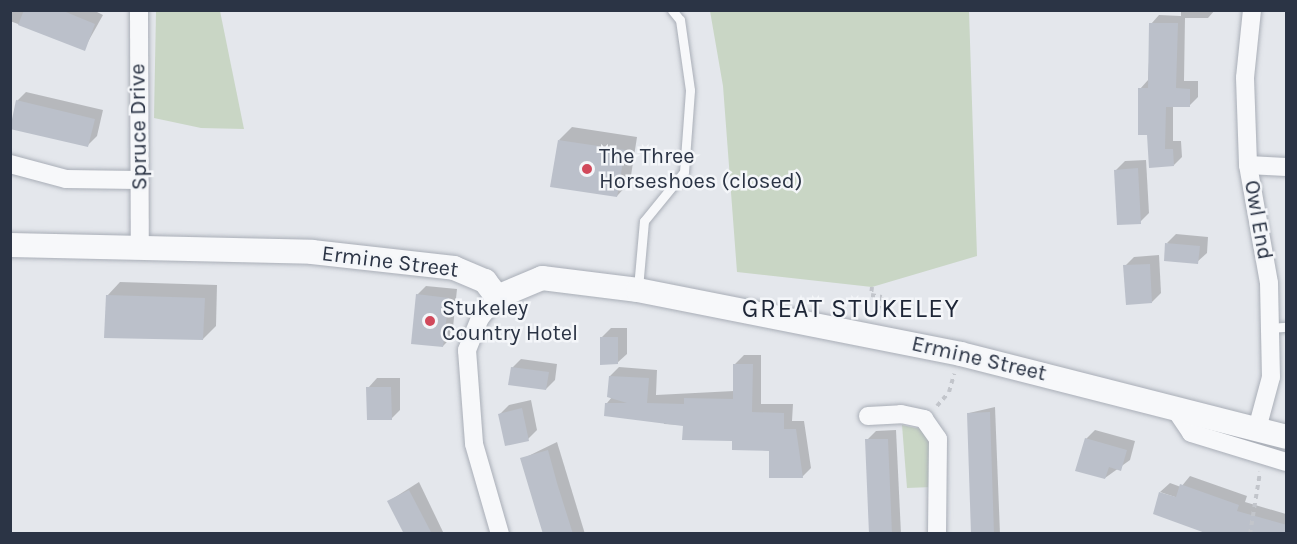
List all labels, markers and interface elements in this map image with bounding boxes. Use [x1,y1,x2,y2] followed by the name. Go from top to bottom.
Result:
[125,63,153,191] street label: Spruce Drive
[599,143,803,194] place label: The Three Horseshoes (closed)
[580,162,594,176] marker: The Three Horseshoes (closed)
[1238,178,1278,262] street label: Owl End
[320,241,460,283] street label: Ermine Street
[742,293,960,325] district label: GREAT STUKELEY
[442,295,578,346] place label: Stukeley Country Hotel
[423,314,437,328] marker: Stukeley Country Hotel
[909,331,1049,387] street label: Ermine Street

